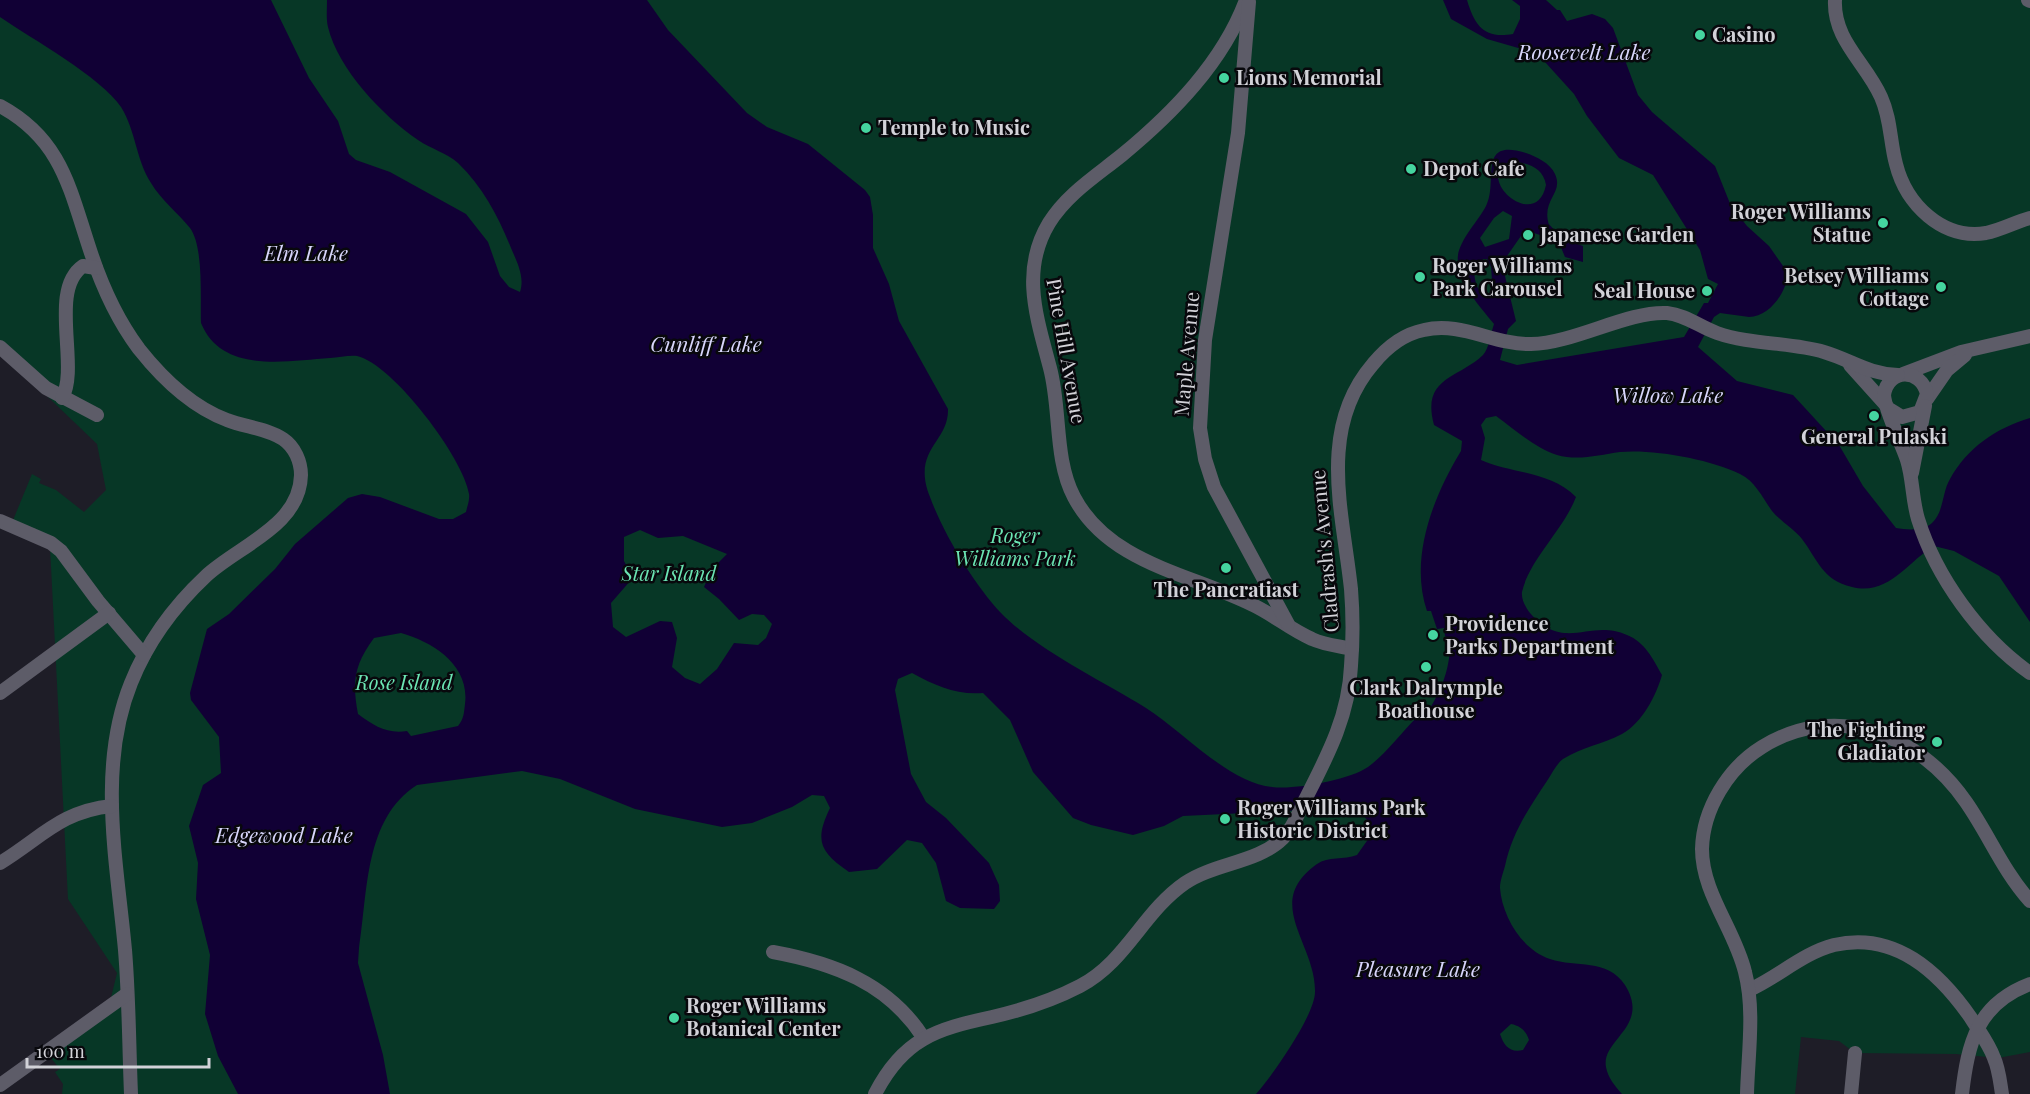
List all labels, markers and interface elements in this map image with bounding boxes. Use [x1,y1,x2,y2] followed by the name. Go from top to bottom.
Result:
[1712,20,1776,47] place label: Casino
[1693,28,1707,42] marker: Casino
[1517,37,1650,65] water label: Roosevelt Lake
[1236,63,1382,90] place label: Lions Memorial
[1217,71,1231,85] marker: Lions Memorial
[878,113,1030,140] place label: Temple to Music
[859,121,873,135] marker: Temple to Music
[1423,154,1525,181] place label: Depot Cafe
[1404,162,1418,176] marker: Depot Cafe
[1731,197,1871,247] place label: Roger Williams Statue
[1876,216,1890,230] marker: Roger Williams Statue
[1539,220,1695,247] place label: Japanese Garden
[1521,228,1535,242] marker: Japanese Garden
[263,238,348,266] water label: Elm Lake
[1432,251,1572,301] place label: Roger Williams Park Carousel
[1784,261,1929,311] place label: Betsey Williams Cottage
[1413,270,1427,284] marker: Roger Williams Park Carousel
[1041,276,1094,426] street label: Pine Hill Avenue
[1594,276,1695,303] place label: Seal House
[1934,280,1948,294] marker: Betsey Williams Cottage
[1700,284,1714,298] marker: Seal House
[1167,291,1204,417] street label: Maple Avenue
[650,329,762,357] water label: Cunliff Lake
[1613,380,1723,408] water label: Willow Lake
[1867,409,1881,423] marker: General Pulaski
[1801,422,1947,449] place label: General Pulaski
[1303,469,1344,634] street label: Cladrash's Avenue
[954,521,1076,571] park label: Roger Williams Park
[621,559,717,586] park label: Star Island
[1219,561,1233,575] marker: The Pancratiast
[1154,575,1299,602] place label: The Pancratiast
[1445,609,1615,659] place label: Providence Parks Department
[1426,628,1440,642] marker: Providence Parks Department
[1419,660,1433,674] marker: Clark Dalrymple Boathouse
[354,668,454,695] park label: Rose Island
[1349,673,1503,723] place label: Clark Dalrymple Boathouse
[1807,715,1926,765] place label: The Fighting Gladiator
[1930,735,1944,749] marker: The Fighting Gladiator
[1237,793,1426,843] place label: Roger Williams Park Historic District
[1218,812,1232,826] marker: Roger Williams Park Historic District
[214,820,353,848] water label: Edgewood Lake
[1355,954,1480,982] water label: Pleasure Lake
[686,991,841,1041] place label: Roger Williams Botanical Center
[667,1011,681,1025] marker: Roger Williams Botanical Center
[27,1031,208,1069] scale bar
[36,1039,85,1063] text: 100 m

